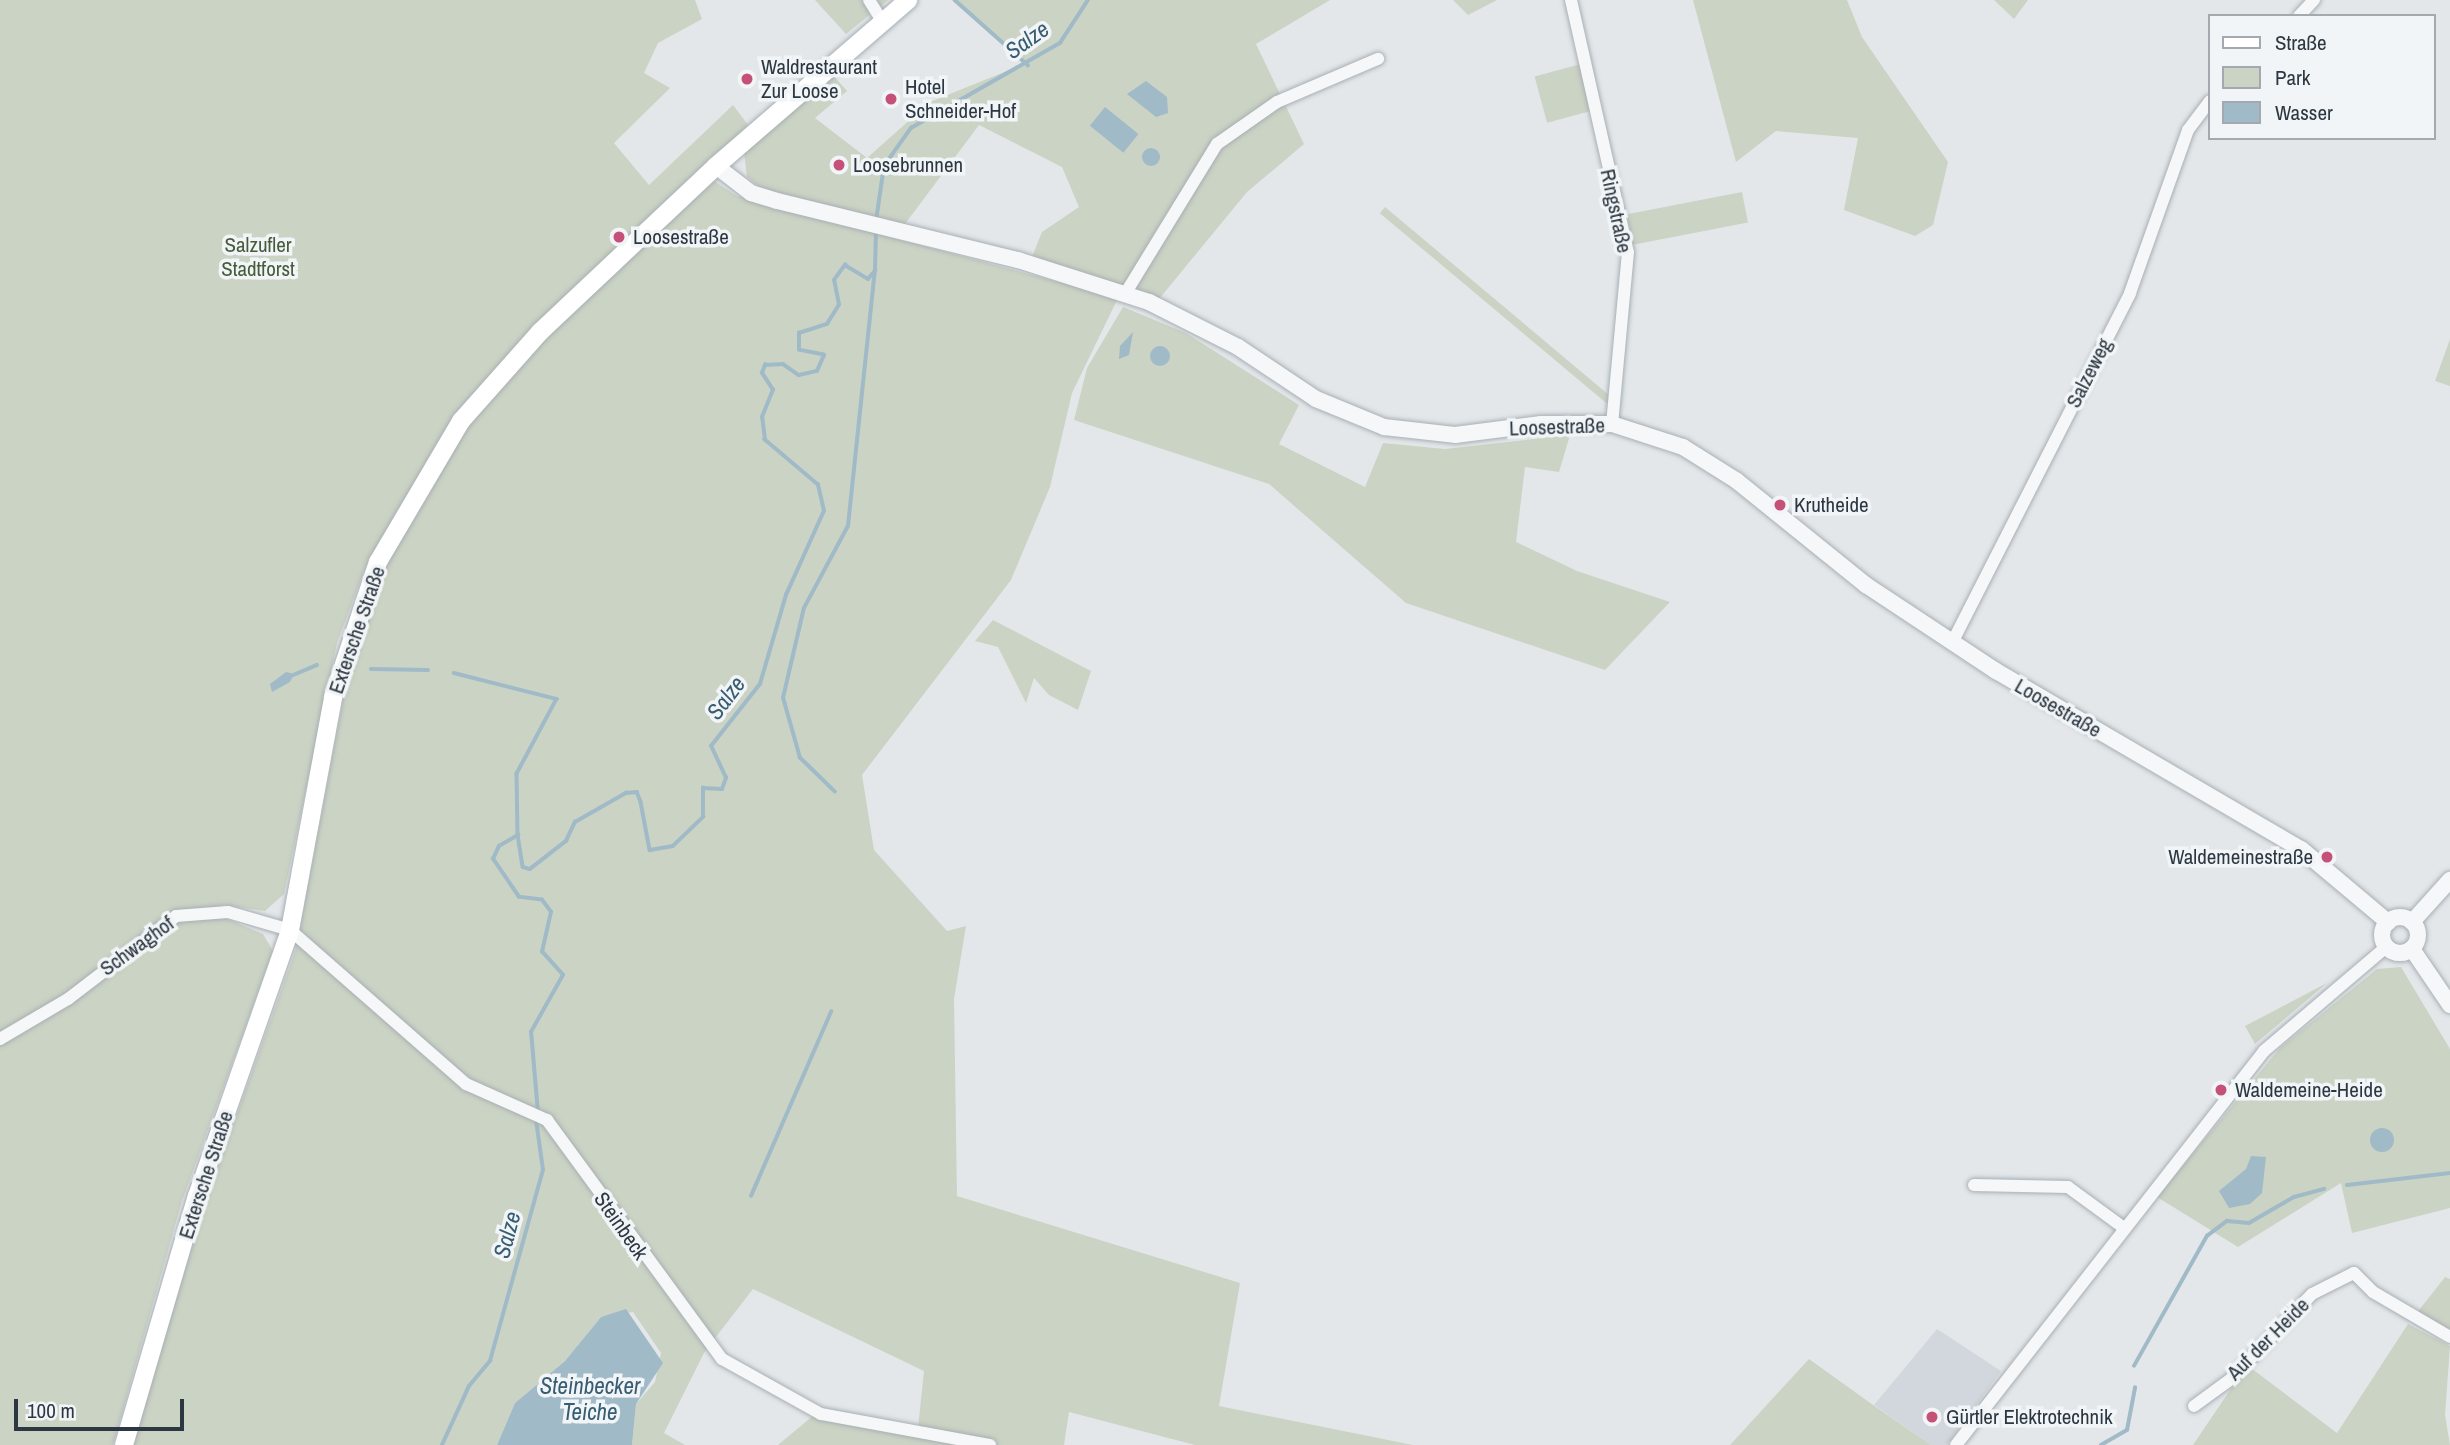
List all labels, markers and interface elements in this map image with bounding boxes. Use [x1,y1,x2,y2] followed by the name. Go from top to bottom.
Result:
[2208,14,2436,140] legend
[1000,15,1054,65] water label: Salze
[2275,28,2327,57] text: Straße
[761,54,877,104] place label: Waldrestaurant Zur Loose
[2275,63,2310,92] text: Park
[739,71,755,87] marker: Waldrestaurant Zur Loose
[905,74,1016,124] place label: Hotel Schneider-Hof
[883,91,899,107] marker: Hotel Schneider-Hof
[2275,98,2333,127] text: Wasser
[853,152,963,178] place label: Loosebrunnen
[831,157,847,173] marker: Loosebrunnen
[1595,167,1637,255] street label: Ringstraße
[633,224,729,250] place label: Loosestraße
[611,229,627,245] marker: Loosestraße
[221,232,295,282] park label: Salzufler Stadtforst
[2061,334,2117,412] street label: Salzeweg
[1509,413,1605,441] street label: Loosestraße
[1794,492,1869,518] place label: Krutheide
[1772,497,1788,513] marker: Krutheide
[323,563,391,697] street label: Extersche Straße
[701,671,751,725] water label: Salze
[2010,673,2106,743] street label: Loosestraße
[2168,844,2313,870] place label: Waldemeinestraße
[2319,849,2335,865] marker: Waldemeinestraße
[95,911,179,981] street label: Schwaghof
[2235,1077,2383,1103] place label: Waldemeine-Heide
[2213,1082,2229,1098] marker: Waldemeine-Heide
[173,1108,239,1242] street label: Extersche Straße
[589,1187,653,1265] street label: Steinbeck
[488,1209,526,1261] water label: Salze
[2222,1293,2314,1385] street label: Auf der Heide
[540,1372,640,1426] water label: Steinbecker Teiche
[18,1386,187,1430] scale bar
[27,1396,75,1425] text: 100 m
[1946,1404,2113,1430] place label: Gürtler Elektrotechnik
[1924,1409,1940,1425] marker: Gürtler Elektrotechnik

